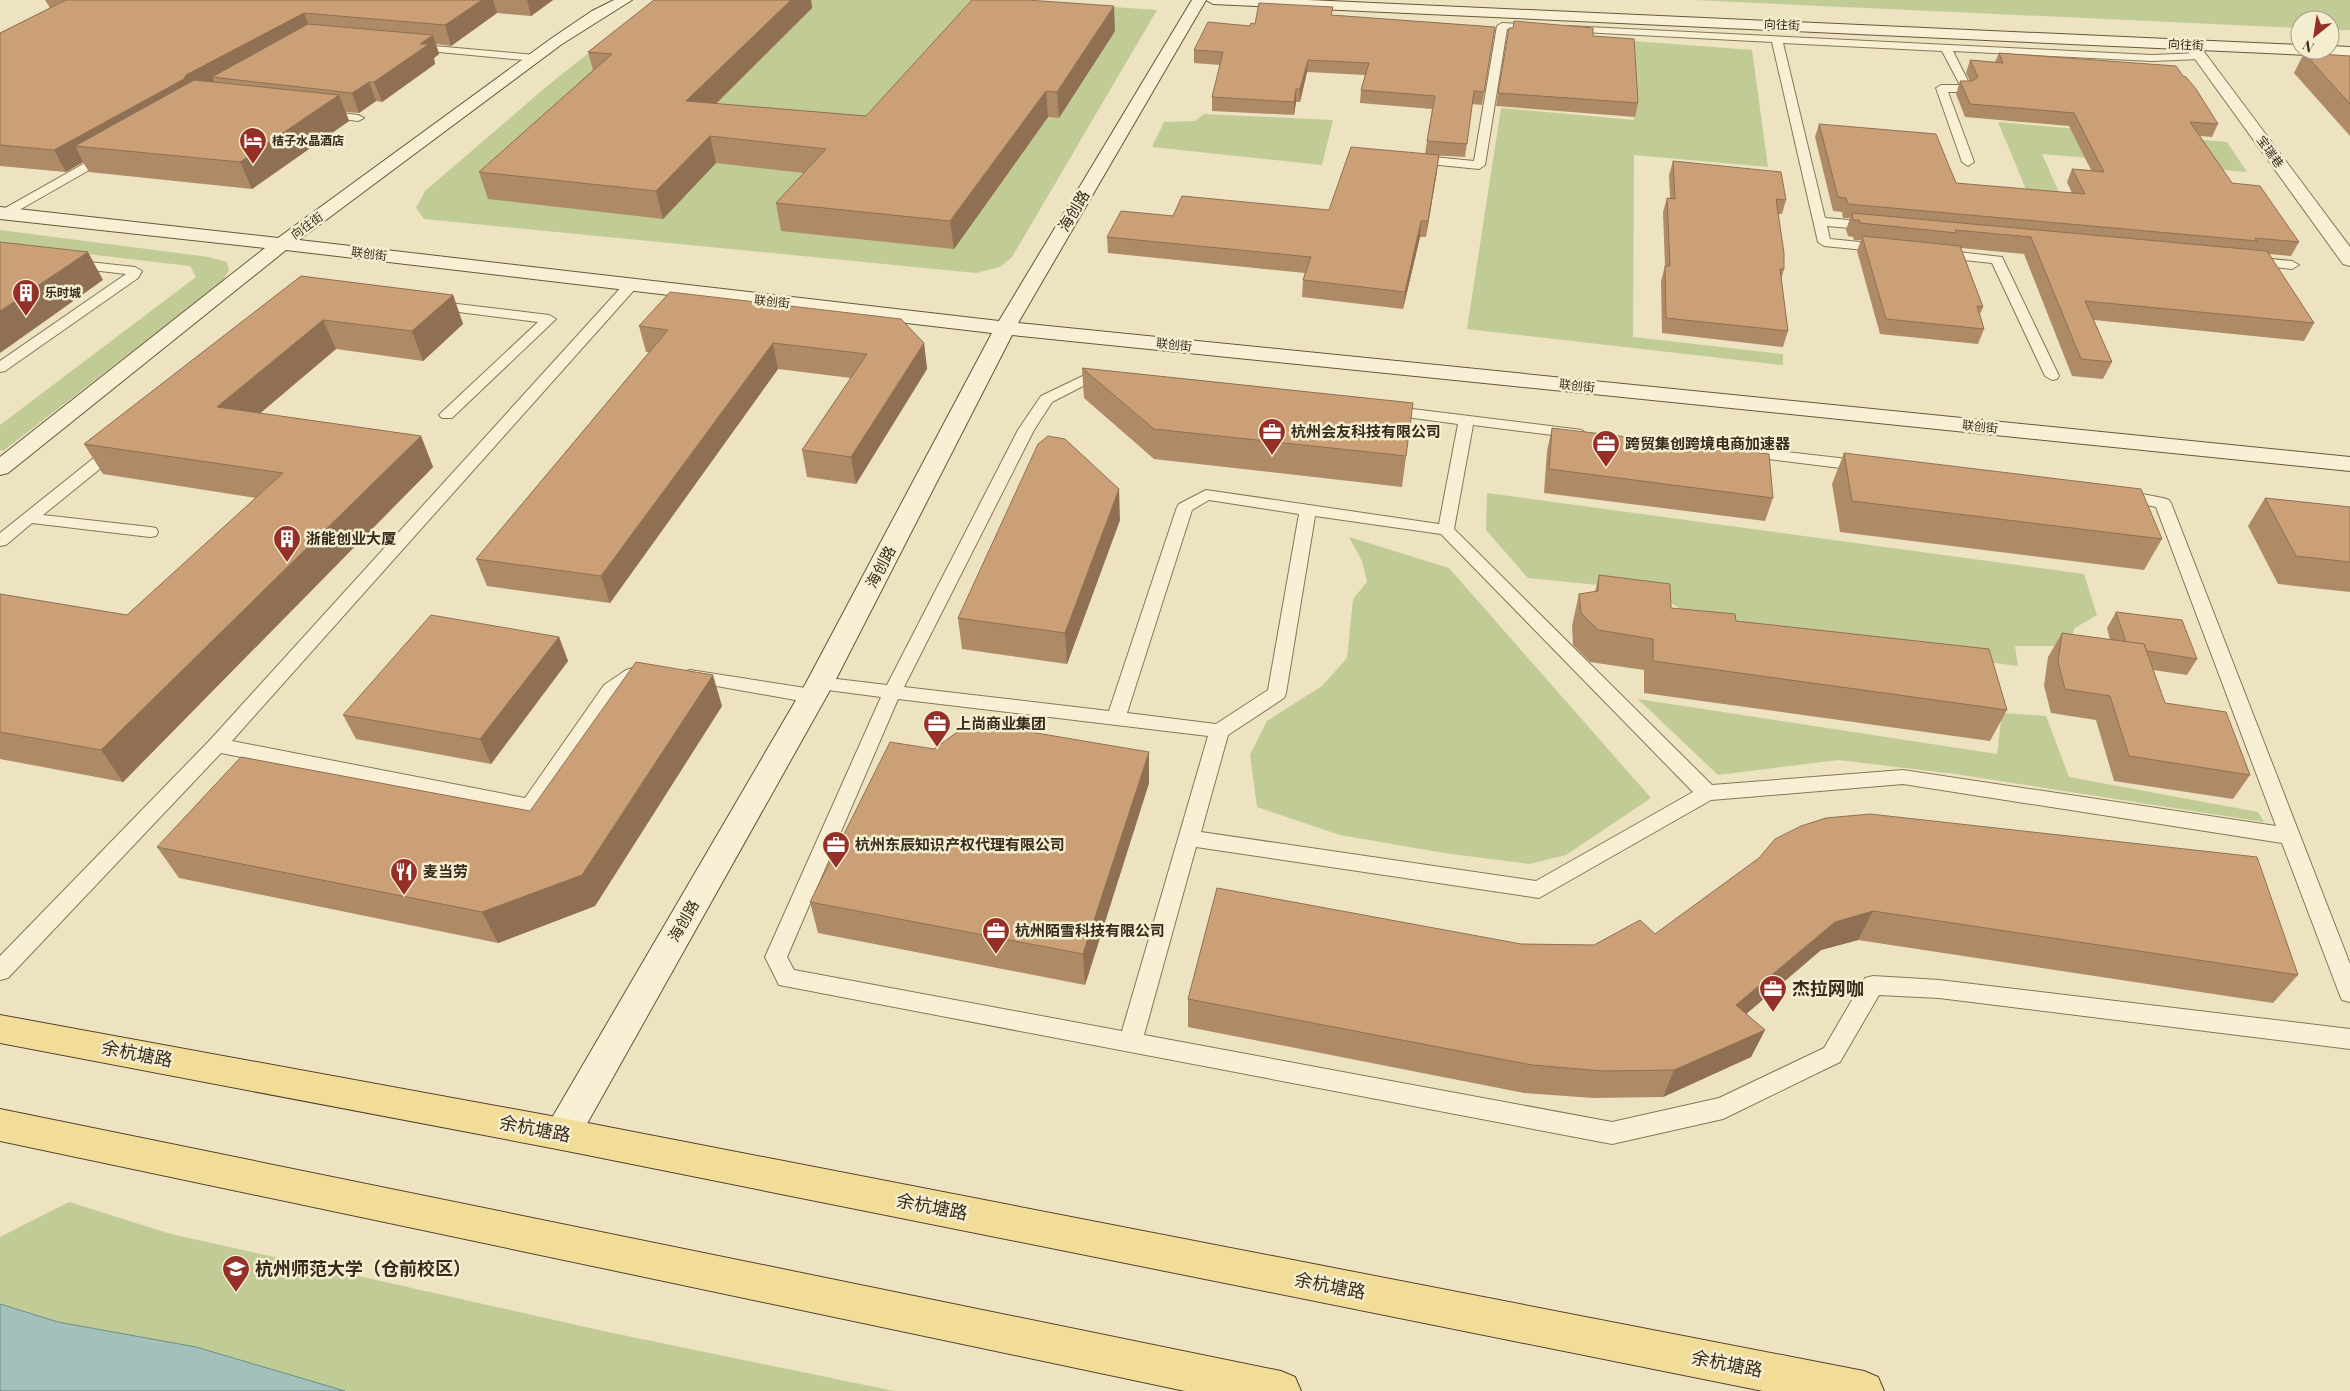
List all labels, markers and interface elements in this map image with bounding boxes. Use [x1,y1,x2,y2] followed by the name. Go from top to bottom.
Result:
[2290,10,2340,60] north arrow
[1764,15,1800,33] street label: 向往街
[2168,35,2204,53] street label: 向往街
[2299,36,2317,57] text: N
[238,126,268,165] hotel icon: 桔子水晶酒店
[272,132,344,148] place label: 桔子水晶酒店
[2254,132,2288,171] street label: 宝瑞巷
[1053,186,1093,235] street label: 海创路
[287,208,326,242] street label: 向往街
[350,243,388,263] street label: 联创街
[11,278,41,317] building icon: 乐时城
[45,284,81,300] place label: 乐时城
[753,291,791,311] street label: 联创街
[1155,334,1193,354] street label: 联创街
[1558,375,1596,395] street label: 联创街
[1961,416,1999,436] street label: 联创街
[1257,417,1287,456] office icon: 杭州会友科技有限公司
[1291,421,1441,441] place label: 杭州会友科技有限公司
[1591,429,1621,468] office icon: 跨贸集创跨境电商加速器
[1625,433,1791,453] place label: 跨贸集创跨境电商加速器
[272,524,302,563] building icon: 浙能创业大厦
[306,528,396,548] place label: 浙能创业大厦
[861,542,900,591] street label: 海创路
[922,709,952,748] office icon: 上尚商业集团
[956,713,1046,733] place label: 上尚商业集团
[821,830,851,869] office icon: 杭州东辰知识产权代理有限公司
[855,834,1065,854] place label: 杭州东辰知识产权代理有限公司
[389,857,419,896] restaurant icon: 麦当劳
[423,861,468,881] place label: 麦当劳
[663,896,703,945] street label: 海创路
[981,916,1011,955] office icon: 杭州陌雪科技有限公司
[1015,920,1165,940] place label: 杭州陌雪科技有限公司
[1758,974,1788,1013] office icon: 杰拉网咖
[1792,976,1864,1000] place label: 杰拉网咖
[100,1034,175,1072] street label: 余杭塘路
[498,1109,573,1147] street label: 余杭塘路
[895,1187,970,1225] street label: 余杭塘路
[221,1254,251,1293] school or university icon: 杭州师范大学（仓前校区）
[255,1256,471,1280] place label: 杭州师范大学（仓前校区）
[1293,1266,1368,1304] street label: 余杭塘路
[1690,1344,1765,1382] street label: 余杭塘路

